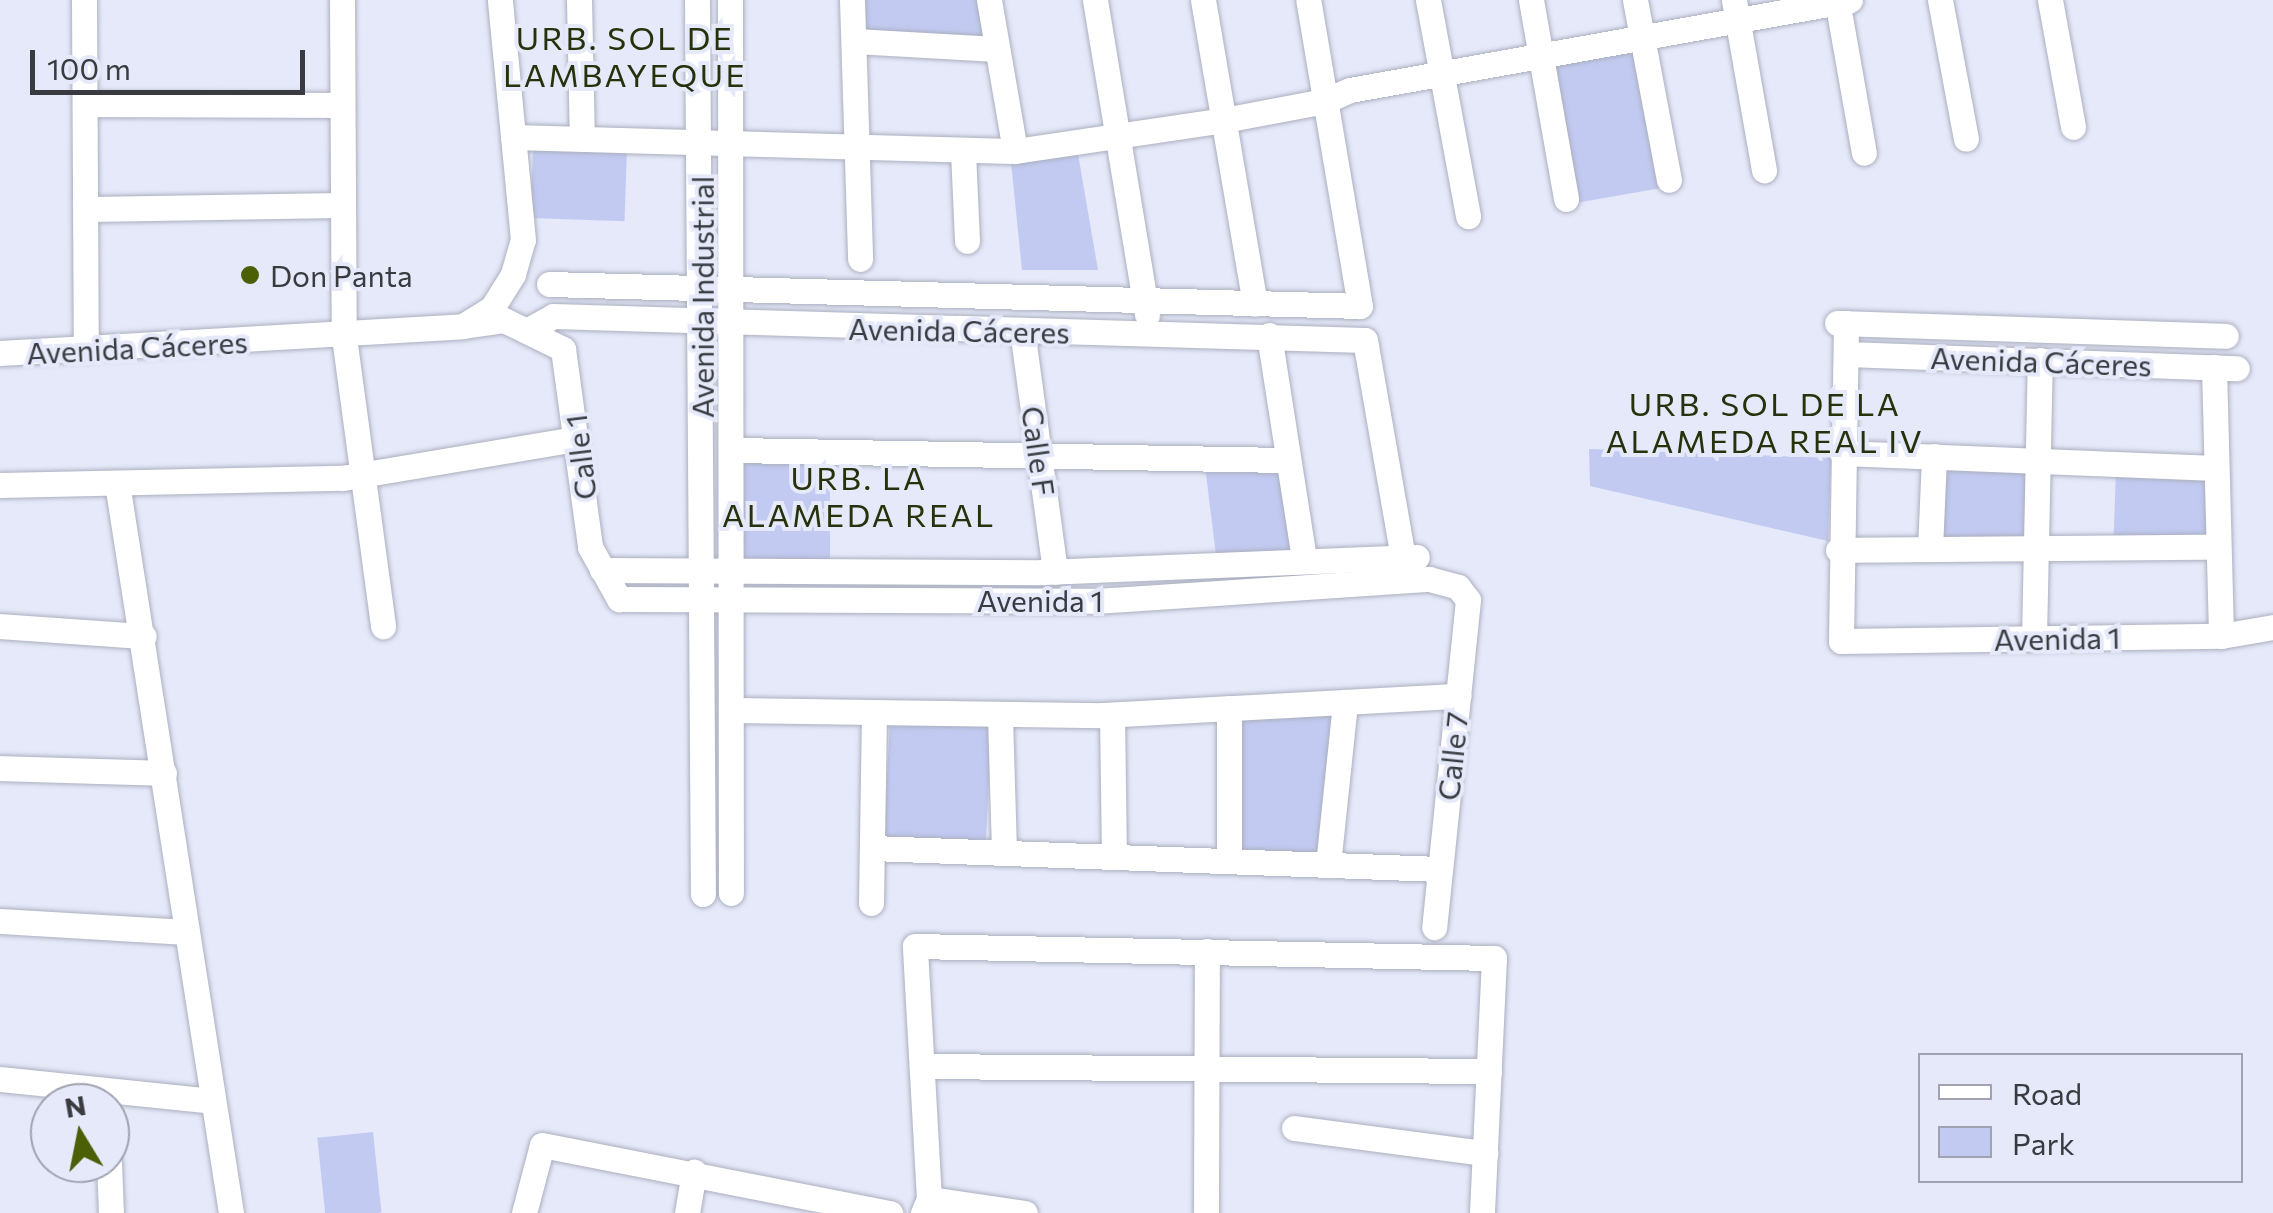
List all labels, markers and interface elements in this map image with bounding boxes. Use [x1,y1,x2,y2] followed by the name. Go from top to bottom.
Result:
[503,19,747,94] district label: URB. SOL DE LAMBAYEQUE
[35,30,310,92] scale bar
[47,49,131,86] text: 100 m
[684,176,720,418] street label: Avenida Industrial
[270,257,413,293] place label: Don Panta
[239,264,261,286] marker: Don Panta
[848,310,1070,350] street label: Avenida Cáceres
[25,323,249,371] street label: Avenida Cáceres
[1930,339,2152,383] street label: Avenida Cáceres
[1606,385,1924,460] district label: URB. SOL DE LA ALAMEDA REAL IV
[1015,404,1063,498] street label: Calle F
[557,412,603,502] street label: Calle 1
[722,459,996,534] district label: URB. LA ALAMEDA REAL
[977,582,1103,618] street label: Avenida 1
[1993,619,2121,657] street label: Avenida 1
[1429,710,1475,802] street label: Calle 7
[1918,1053,2243,1183] legend
[2012,1074,2082,1111] text: Road
[30,1083,130,1183] north arrow
[62,1087,88,1124] text: N
[2012,1124,2075,1161] text: Park

